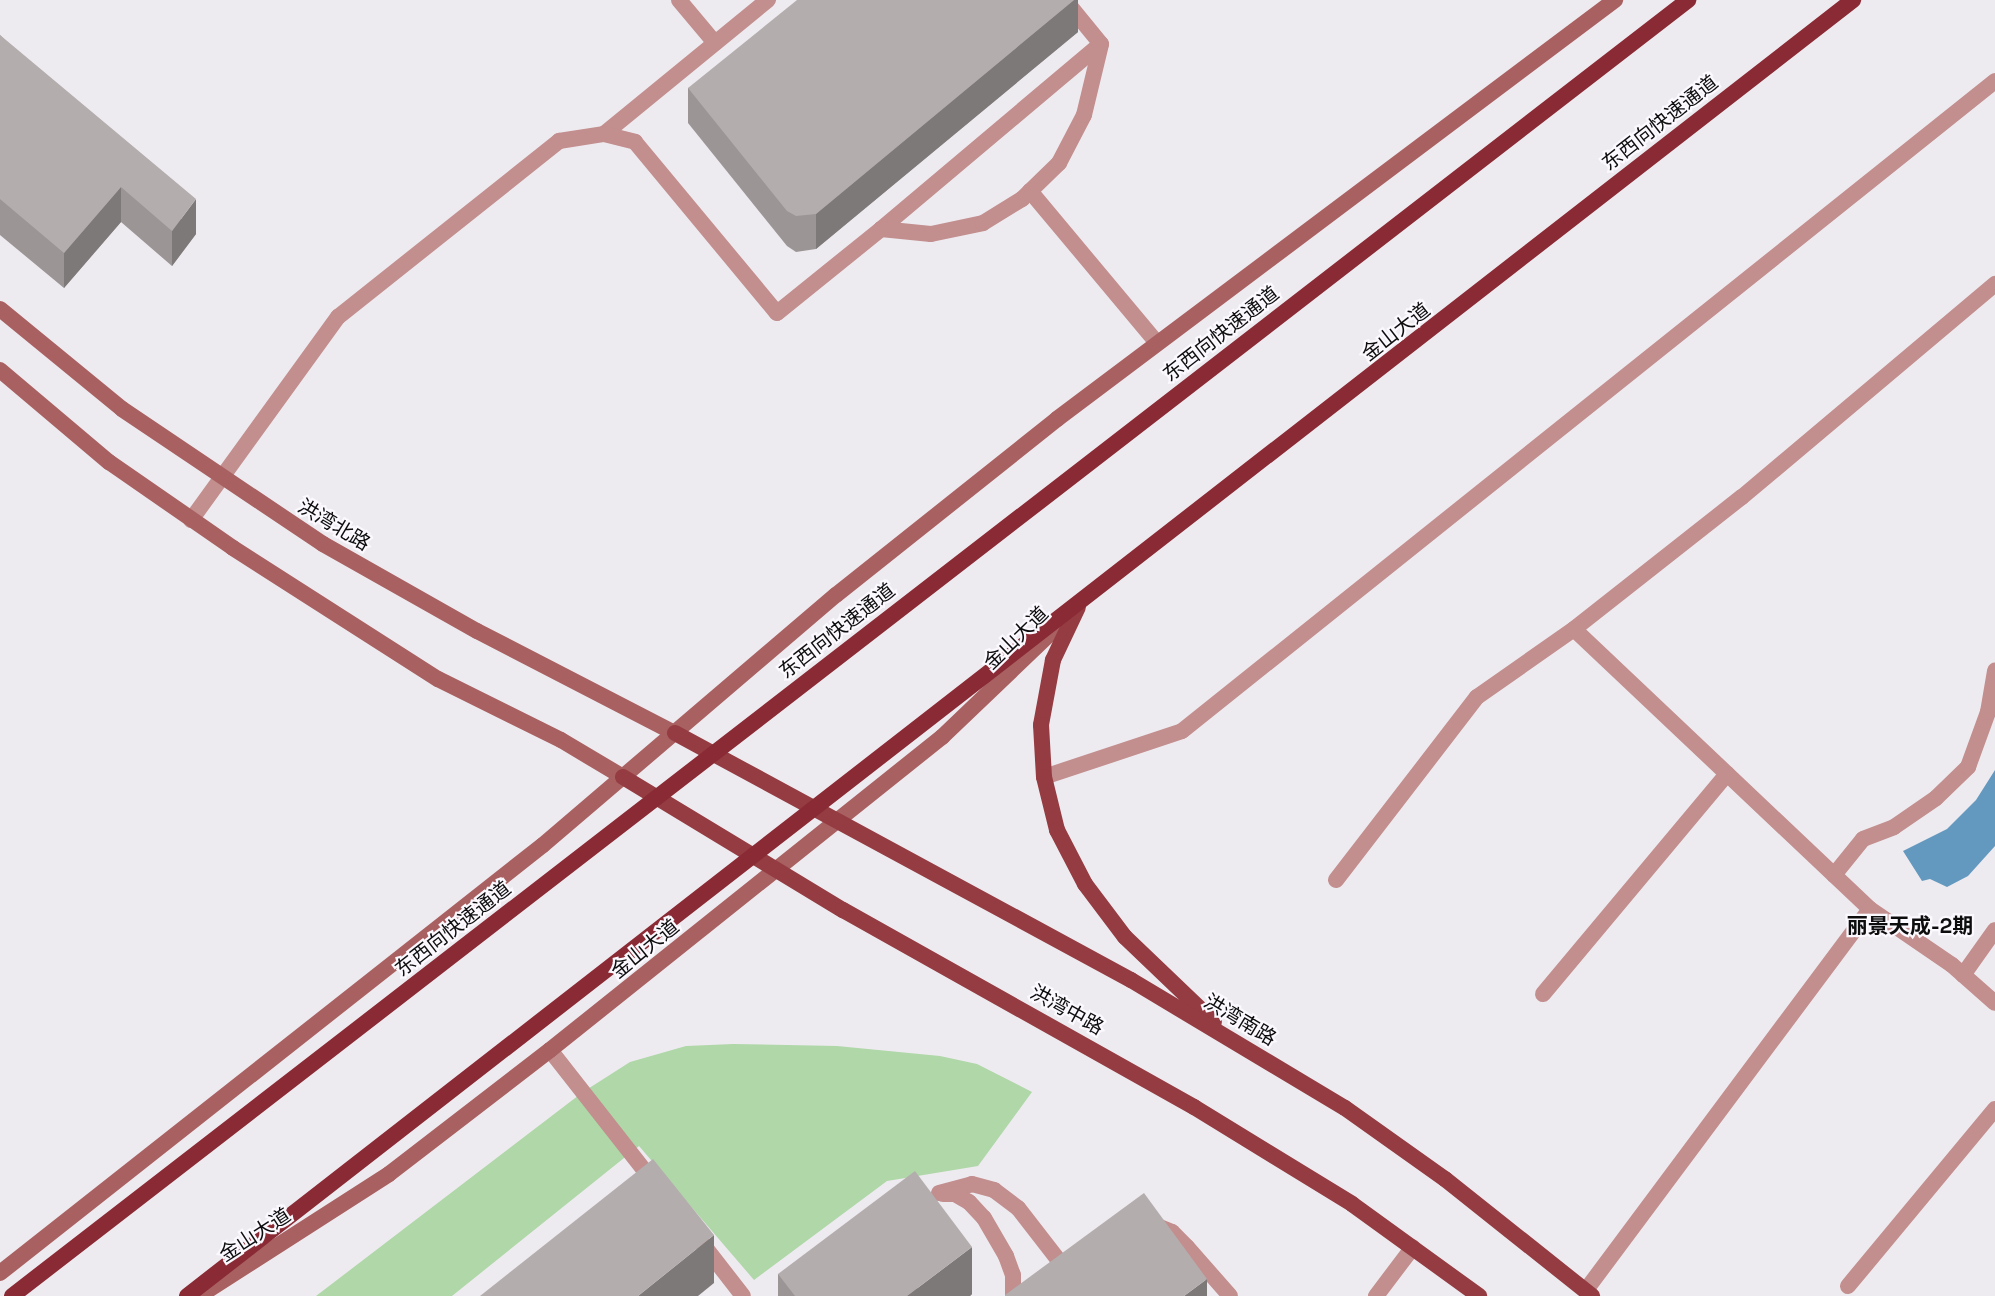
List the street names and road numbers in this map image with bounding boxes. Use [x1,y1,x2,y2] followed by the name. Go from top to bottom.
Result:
[1597,70,1723,176] street label: 东西向快速通道
[1158,281,1284,387] street label: 东西向快速通道
[1357,298,1435,366] street label: 金山大道
[294,494,374,556] street label: 洪湾北路
[774,578,900,684] street label: 东西向快速通道
[979,602,1053,674] street label: 金山大道
[390,876,516,982] street label: 东西向快速通道
[606,915,684,983] street label: 金山大道
[1026,980,1108,1040] street label: 洪湾中路
[1200,989,1280,1051] street label: 洪湾南路
[215,1203,295,1267] street label: 金山大道

